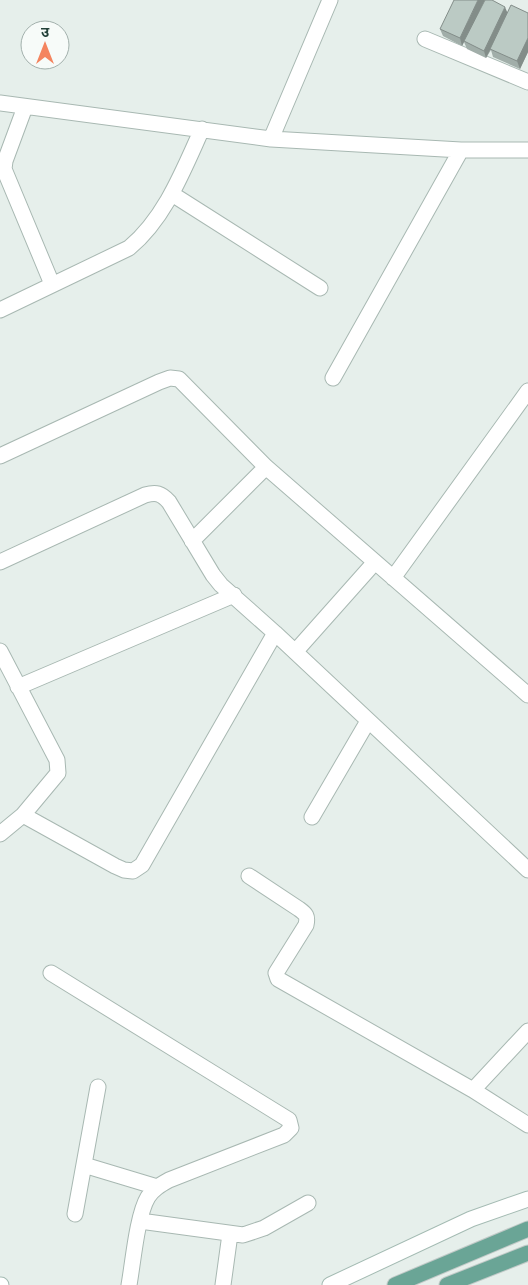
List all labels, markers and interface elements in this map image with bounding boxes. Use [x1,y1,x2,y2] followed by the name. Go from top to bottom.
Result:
[20,20,70,70] north arrow
[41,24,50,41] text: उ

